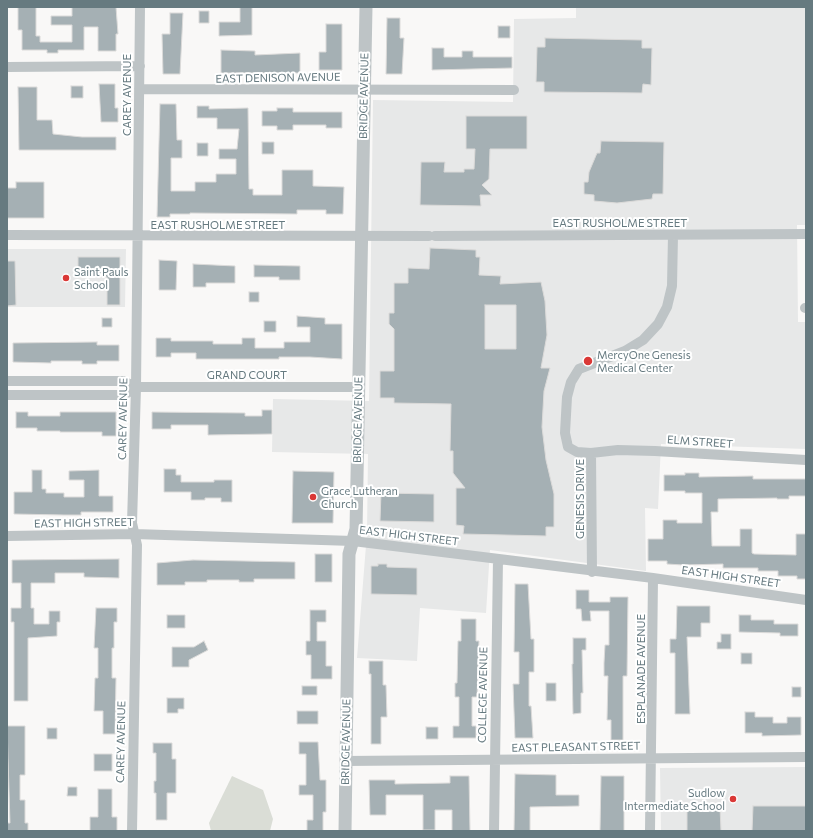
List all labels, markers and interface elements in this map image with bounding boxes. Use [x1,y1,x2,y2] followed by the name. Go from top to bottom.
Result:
[357,53,371,139] street label: BRIDGE AVENUE
[120,54,134,136] street label: CAREY AVENUE
[215,70,341,86] street label: EAST DENISON AVENUE
[553,216,687,230] street label: EAST RUSHOLME STREET
[151,218,285,232] street label: EAST RUSHOLME STREET
[74,265,129,291] place label: Saint Pauls School
[61,273,71,283] marker: Saint Pauls School
[597,348,691,374] place label: MercyOne Genesis Medical Center
[582,355,594,367] marker: MercyOne Genesis Medical Center
[207,368,287,382] street label: GRAND COURT
[351,377,365,463] street label: BRIDGE AVENUE
[116,378,130,460] street label: CAREY AVENUE
[666,433,734,451] street label: ELM STREET
[573,459,587,539] street label: GENESIS DRIVE
[321,484,398,510] place label: Grace Lutheran Church
[308,492,318,502] marker: Grace Lutheran Church
[34,516,134,530] street label: EAST HIGH STREET
[358,523,460,549] street label: EAST HIGH STREET
[680,563,782,591] street label: EAST HIGH STREET
[634,614,648,724] street label: ESPLANADE AVENUE
[476,647,490,743] street label: COLLEGE AVENUE
[339,699,353,785] street label: BRIDGE AVENUE
[114,701,128,783] street label: CAREY AVENUE
[511,739,641,755] street label: EAST PLEASANT STREET
[624,786,725,812] place label: Sudlow Intermediate School
[728,794,738,804] marker: Sudlow Intermediate School

